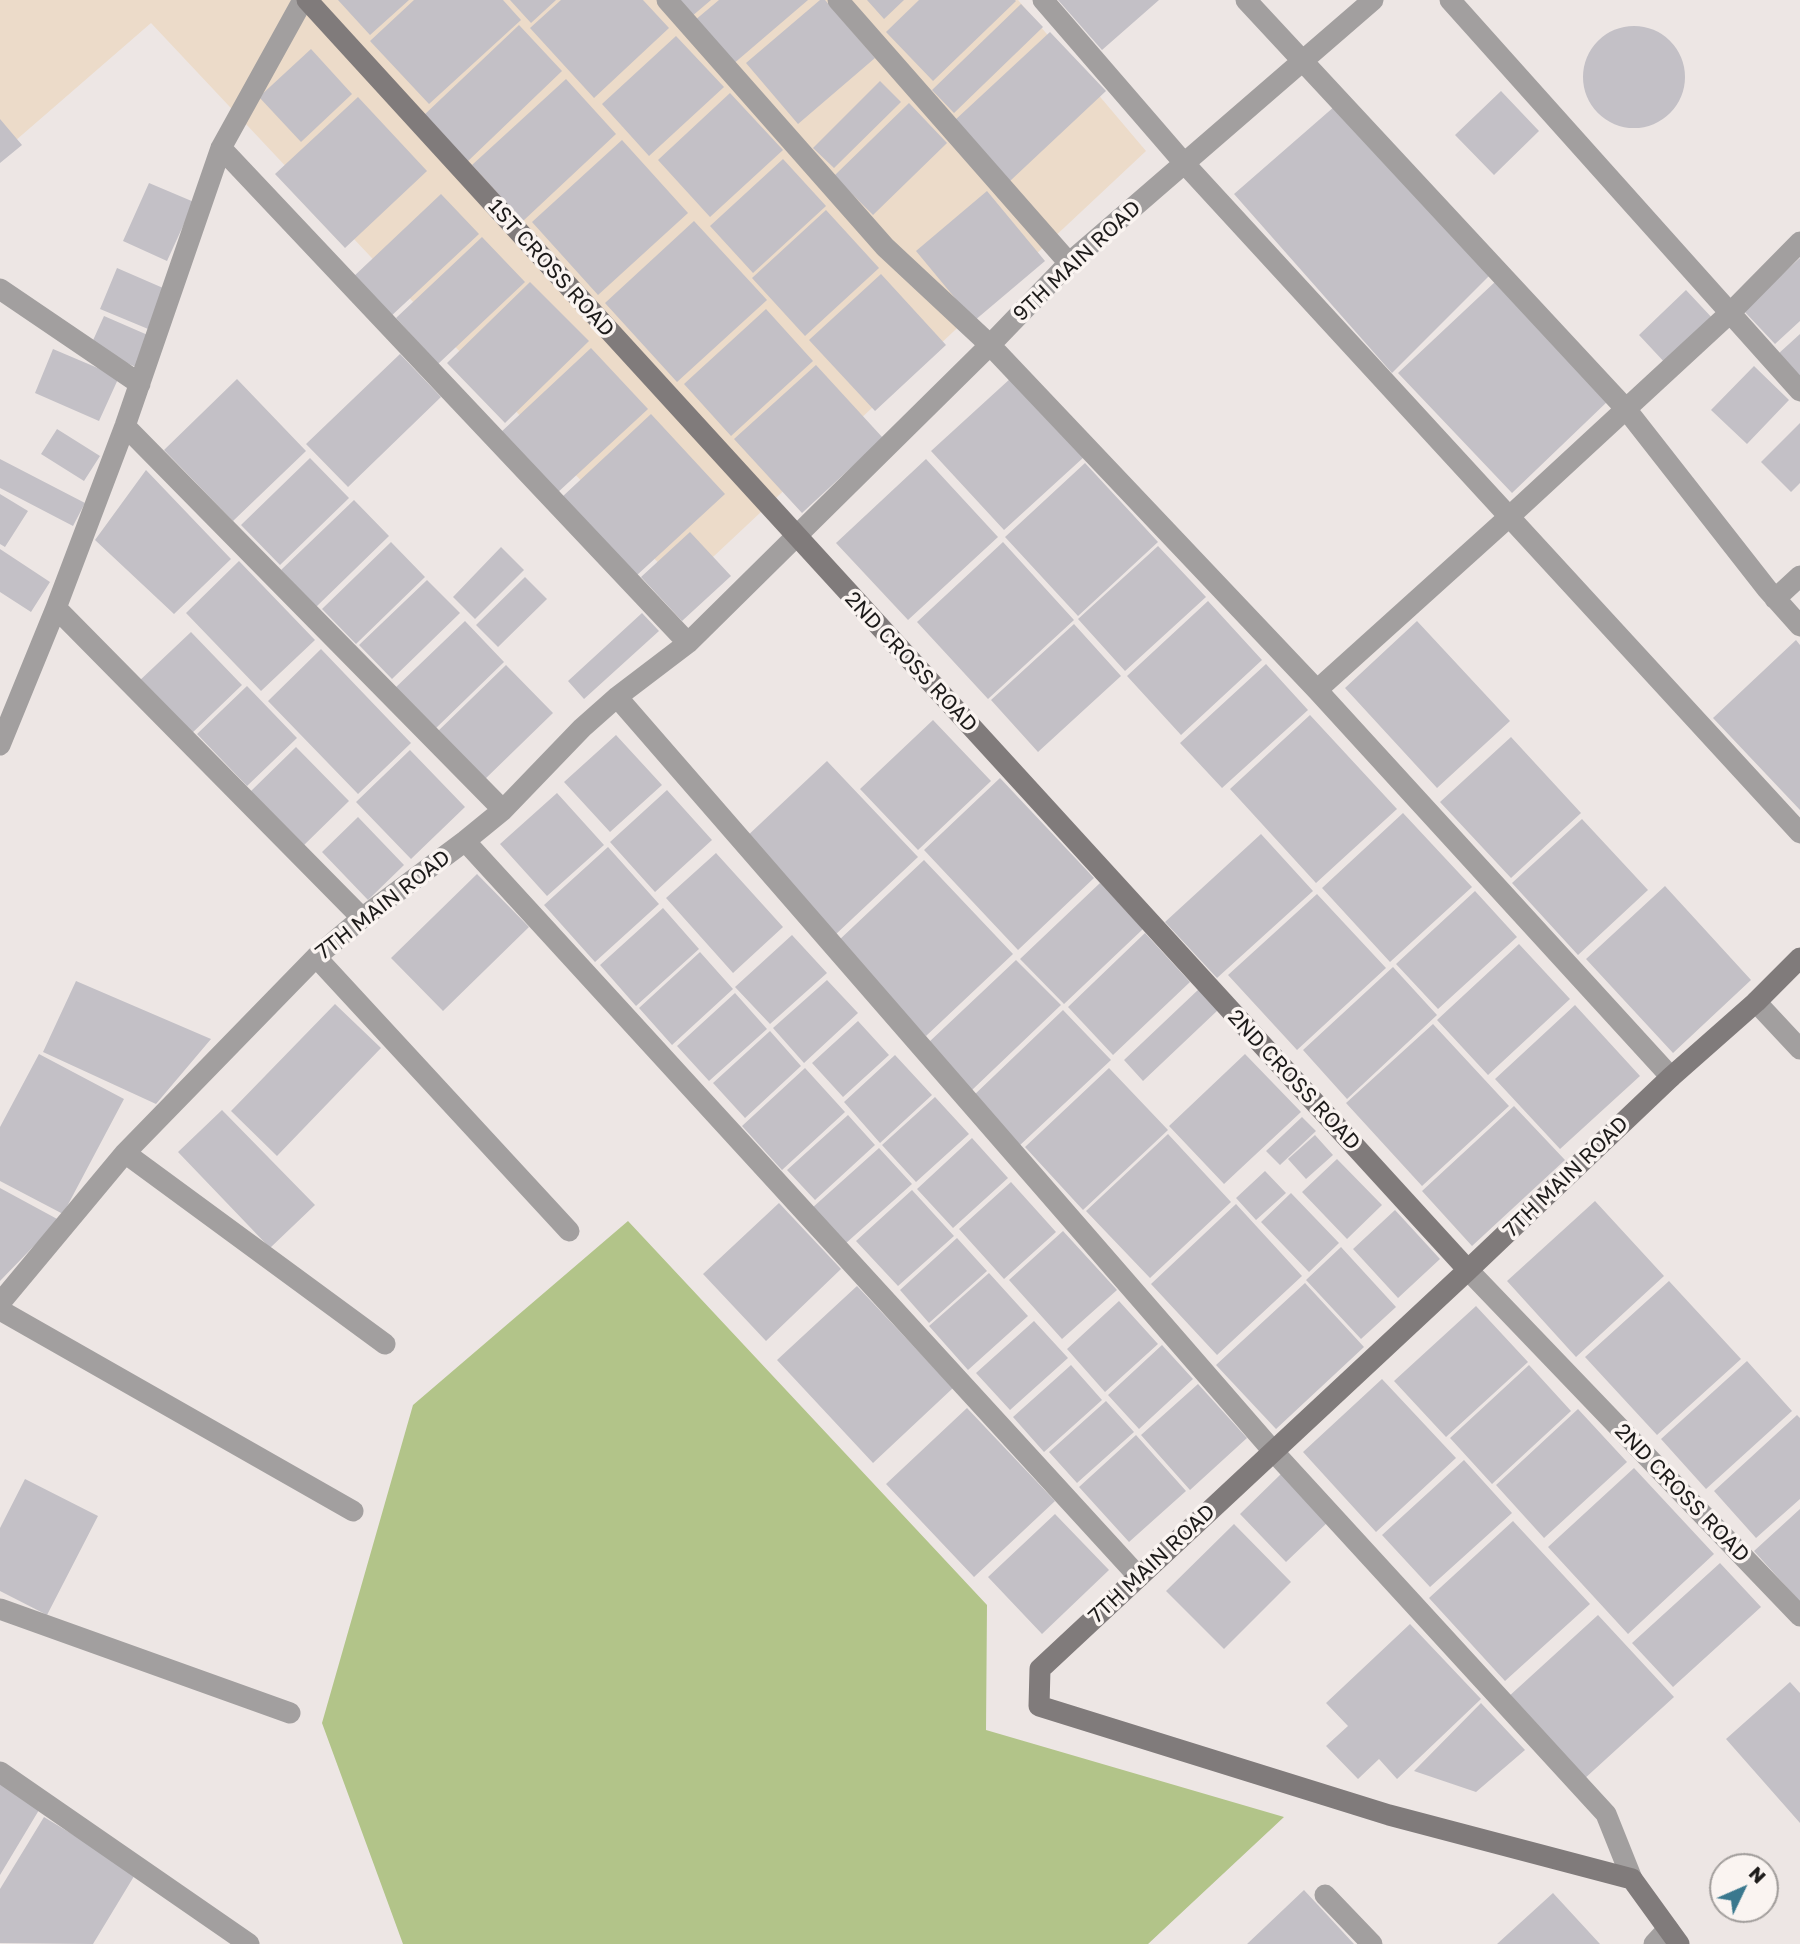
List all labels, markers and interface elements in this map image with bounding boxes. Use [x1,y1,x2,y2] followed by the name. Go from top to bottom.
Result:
[483,194,619,342] street label: 1ST CROSS ROAD
[1008,196,1146,326] street label: 9TH MAIN ROAD
[840,587,982,737] street label: 2ND CROSS ROAD
[311,845,455,965] street label: 7TH MAIN ROAD
[1223,1005,1365,1155] street label: 2ND CROSS ROAD
[1498,1111,1634,1243] street label: 7TH MAIN ROAD
[1610,1419,1754,1567] street label: 2ND CROSS ROAD
[1084,1499,1220,1629] street label: 7TH MAIN ROAD
[1709,1853,1779,1923] north arrow
[1745,1861,1771,1888] text: N

